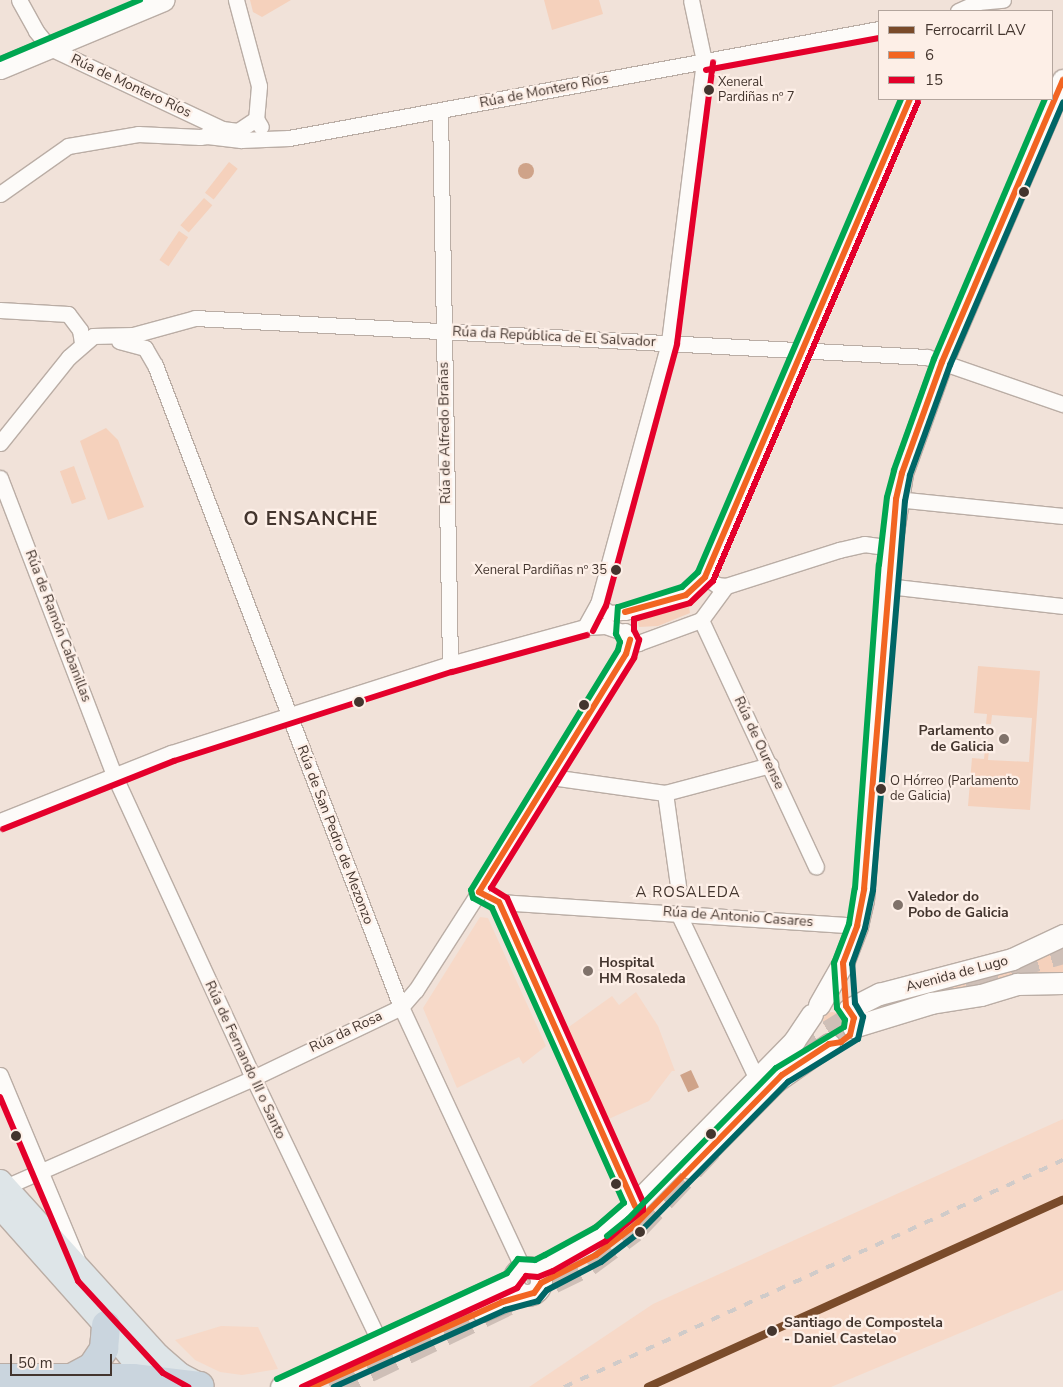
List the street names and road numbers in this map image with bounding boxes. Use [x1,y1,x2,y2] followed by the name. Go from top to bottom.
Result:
[68,51,194,121] street label: Rúa de Montero Ríos
[478,70,610,112] street label: Rúa de Montero Ríos
[452,323,656,351] street label: Rúa da República de El Salvador
[435,362,455,504] street label: Rúa de Alfredo Brañas
[21,548,95,704] street label: Rúa de Ramón Cabanillas
[730,694,788,792] street label: Rúa de Ourense
[293,743,377,927] street label: Rúa de San Pedro de Mezonzo
[662,903,814,931] street label: Rúa de Antonio Casares
[904,952,1010,996] street label: Avenida de Lugo
[201,978,289,1142] street label: Rúa de Fernando III o Santo
[307,1008,385,1056] street label: Rúa da Rosa

